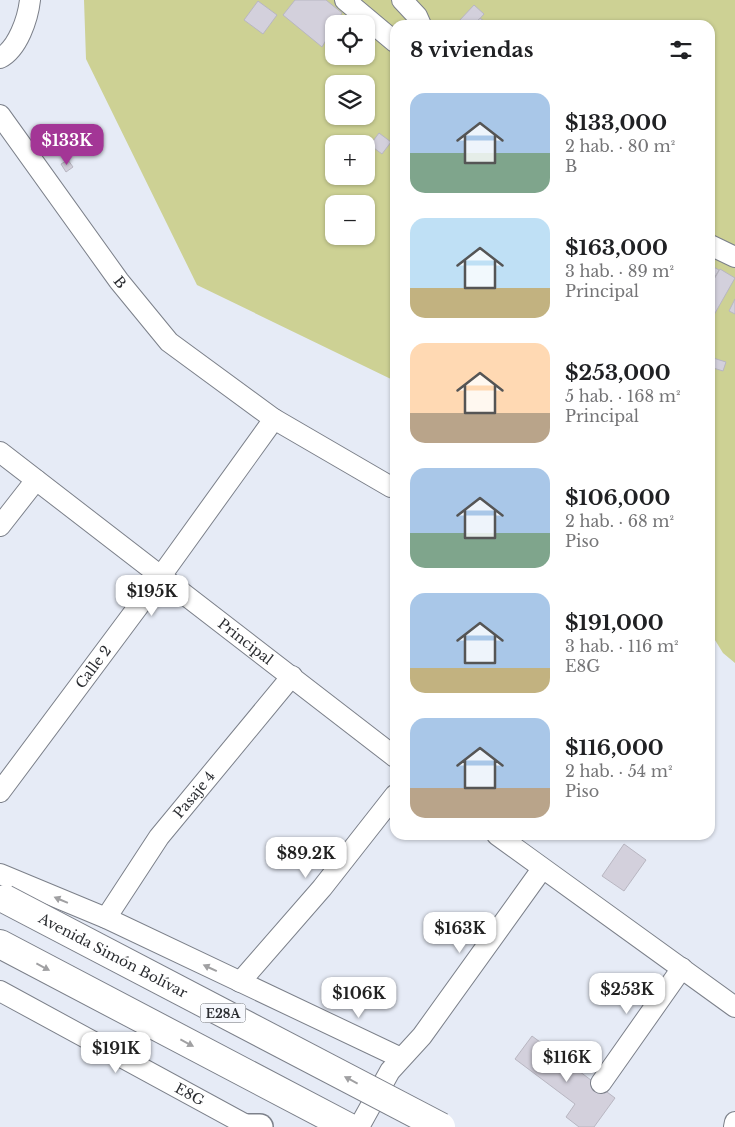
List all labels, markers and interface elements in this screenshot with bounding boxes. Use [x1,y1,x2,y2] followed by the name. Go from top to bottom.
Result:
[325,15,375,245] map controls
[325,15,375,65] button: locate
[667,36,695,64] icon: filters
[410,37,533,63] text: 8 viviendas
[325,75,375,125] button: layers
[565,110,667,136] text: $133,000
[450,113,510,173] icon: home
[32,124,102,166] pin: $133K
[42,130,92,150] text: $133K
[325,135,375,185] button: +
[565,136,675,156] text: 2 hab. · 80 m²
[565,156,577,176] text: B
[325,195,375,245] button: −
[565,235,668,261] text: $163,000
[450,238,510,298] icon: home
[565,261,674,281] text: 3 hab. · 89 m²
[110,272,131,292] street label: B
[565,281,639,301] text: Principal
[565,360,671,386] text: $253,000
[450,363,510,423] icon: home
[565,386,680,406] text: 5 hab. · 168 m²
[565,406,639,426] text: Principal
[565,485,670,511] text: $106,000
[450,488,510,548] icon: home
[565,511,674,531] text: 2 hab. · 68 m²
[565,531,599,551] text: Piso
[117,574,187,617] pin: $195K
[127,581,177,601] text: $195K
[565,610,664,636] text: $191,000
[450,613,510,673] icon: home
[214,615,277,669] street label: Principal
[565,636,679,656] text: 3 hab. · 116 m²
[71,642,115,692] street label: Calle 2
[565,656,600,676] text: E8G
[565,735,664,761] text: $116,000
[450,738,510,798] icon: home
[565,761,673,781] text: 2 hab. · 54 m²
[169,767,219,822] street label: Pasaje 4
[565,781,599,801] text: Piso
[265,836,347,879] pin: $89.2K
[277,843,335,863] text: $89.2K
[53,896,68,904] one-way arrow
[35,909,191,1002] street label: Avenida Simón Bolívar
[425,912,495,954] pin: $163K
[434,918,486,938] text: $163K
[36,963,50,971] one-way arrow
[203,964,217,972] one-way arrow
[592,972,662,1015] pin: $253K
[324,976,394,1019] pin: $106K
[600,979,654,999] text: $253K
[332,983,386,1003] text: $106K
[200,1004,246,1022] road number: E28A
[81,1032,151,1074] pin: $191K
[92,1038,140,1058] text: $191K
[180,1039,194,1047] one-way arrow
[532,1040,602,1083] pin: $116K
[543,1047,591,1067] text: $116K
[344,1076,359,1084] one-way arrow
[172,1079,208,1110] street label: E8G

